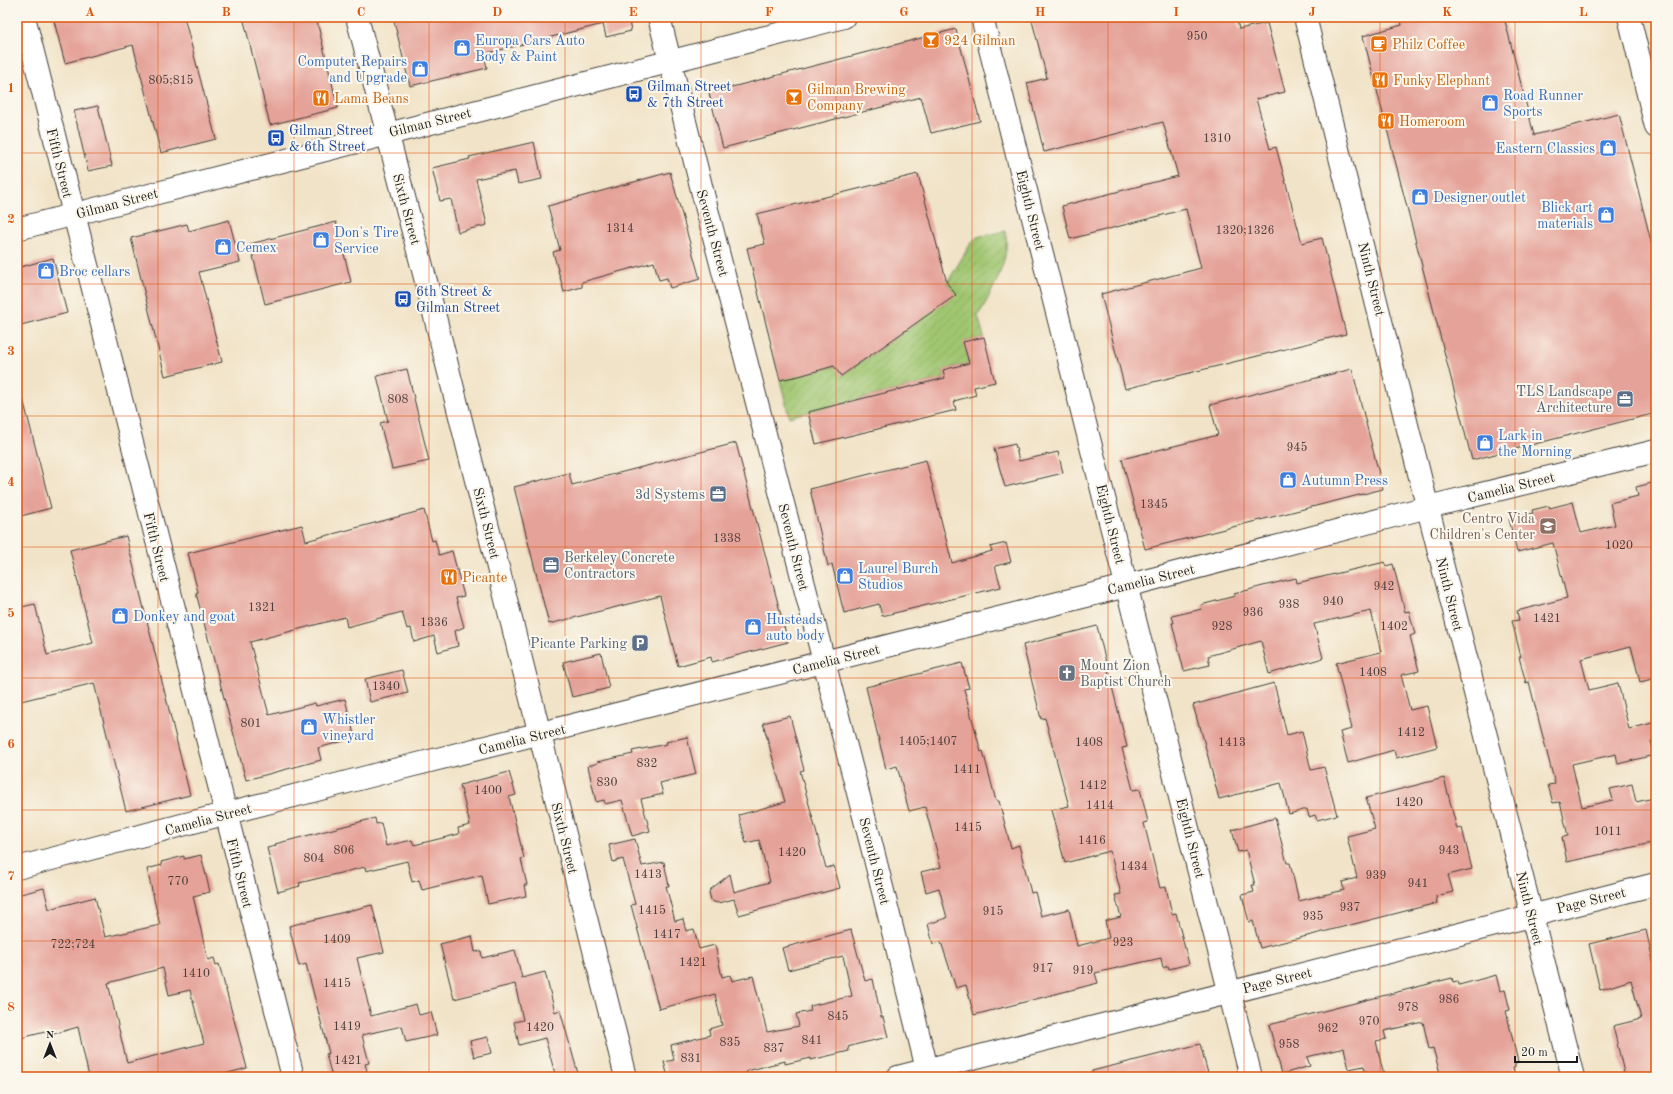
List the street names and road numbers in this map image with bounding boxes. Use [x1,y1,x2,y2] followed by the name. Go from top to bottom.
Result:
[388,106,473,140] street label: Gilman Street
[44,127,74,200] street label: Fifth Street
[1013,169,1047,252] street label: Eighth Street
[390,172,422,247] street label: Sixth Street
[75,186,160,222] street label: Gilman Street
[694,188,730,278] street label: Seventh Street
[1355,241,1387,318] street label: Ninth Street
[1466,470,1556,506] street label: Camelia Street
[1093,483,1127,566] street label: Eighth Street
[470,486,502,561] street label: Sixth Street
[775,502,811,592] street label: Seventh Street
[141,511,171,584] street label: Fifth Street
[1433,556,1465,633] street label: Ninth Street
[1106,562,1196,598] street label: Camelia Street
[791,642,881,678] street label: Camelia Street
[477,722,567,758] street label: Camelia Street
[1173,797,1207,880] street label: Eighth Street
[548,801,580,876] street label: Sixth Street
[163,802,253,838] street label: Camelia Street
[856,816,892,906] street label: Seventh Street
[224,837,254,910] street label: Fifth Street
[1513,870,1545,947] street label: Ninth Street
[1555,886,1627,916] street label: Page Street
[1241,966,1313,996] street label: Page Street

